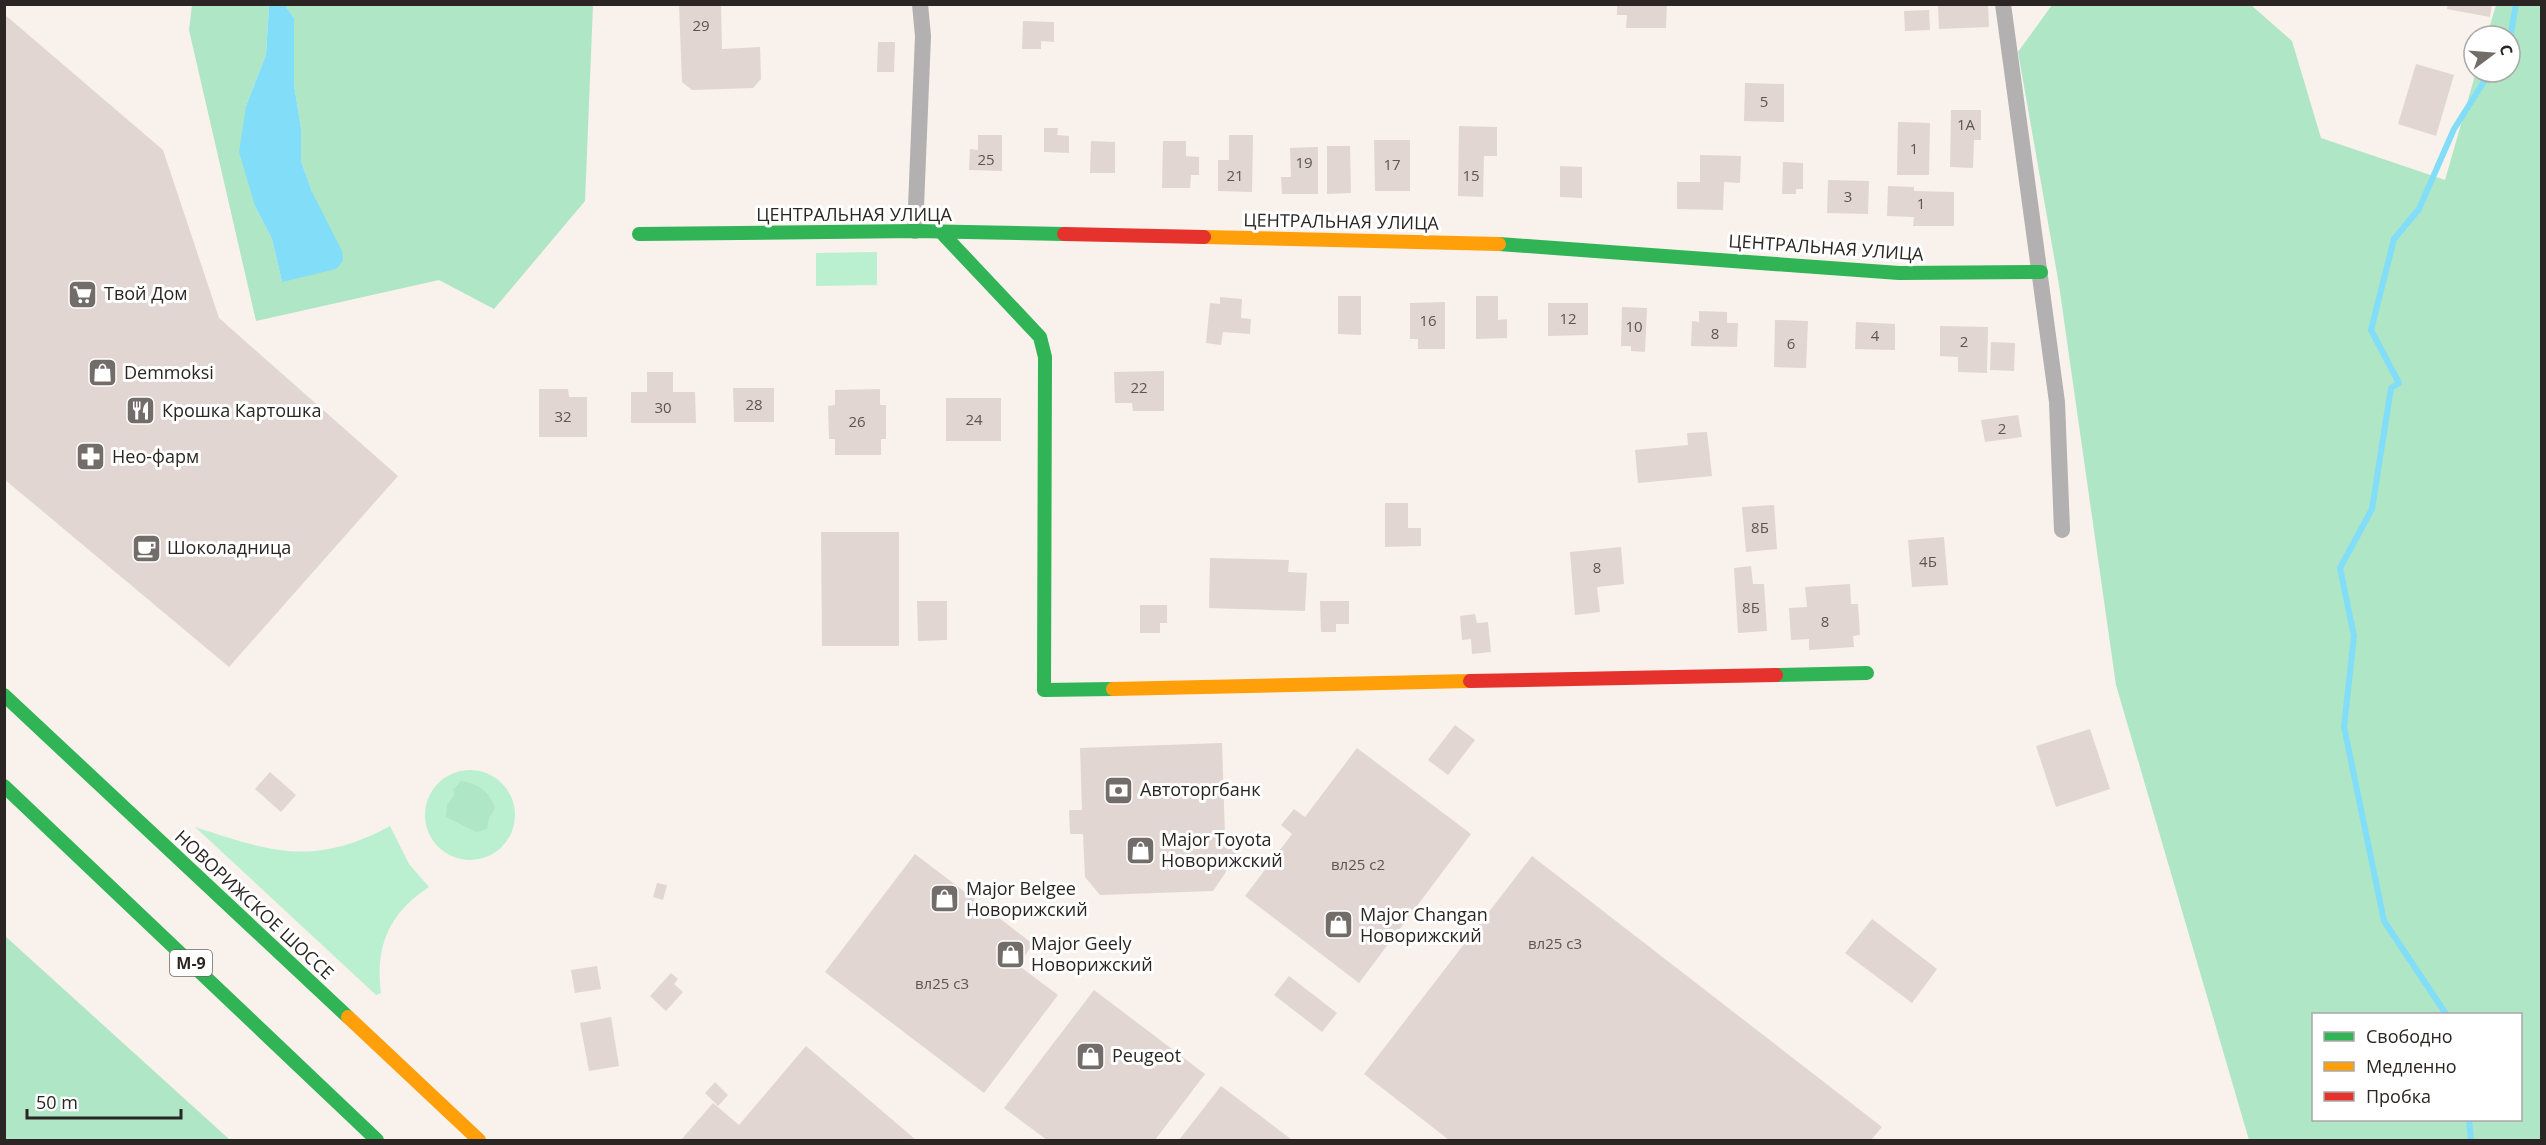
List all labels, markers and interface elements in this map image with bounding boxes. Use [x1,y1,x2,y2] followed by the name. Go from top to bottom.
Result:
[692,15,710,35] house number: 29
[2462,24,2522,84] north arrow
[2494,42,2518,58] text: С
[1760,91,1768,111] house number: 5
[1957,114,1976,134] house number: 1А
[1910,138,1918,158] house number: 1
[977,149,995,169] house number: 25
[1295,152,1313,172] house number: 19
[1383,154,1401,174] house number: 17
[1226,165,1244,185] house number: 21
[1462,165,1480,185] house number: 15
[1844,186,1852,206] house number: 3
[1917,193,1925,213] house number: 1
[756,202,952,226] street label: ЦЕНТРАЛЬНАЯ УЛИЦА
[1243,207,1440,235] street label: ЦЕНТРАЛЬНАЯ УЛИЦА
[1728,228,1925,266] street label: ЦЕНТРАЛЬНАЯ УЛИЦА
[67,278,99,310] supermarket icon: Твой Дом
[104,281,188,305] place label: Твой Дом
[1559,308,1577,328] house number: 12
[1419,310,1437,330] house number: 16
[1625,316,1643,336] house number: 10
[1711,323,1719,343] house number: 8
[1871,325,1880,345] house number: 4
[1960,331,1968,351] house number: 2
[1787,333,1795,353] house number: 6
[87,357,119,389] shop icon: Demmoksi
[124,360,214,384] place label: Demmoksi
[1130,377,1148,397] house number: 22
[745,394,763,414] house number: 28
[125,395,157,427] restaurant icon: Крошка Картошка
[654,397,672,417] house number: 30
[162,398,321,422] place label: Крошка Картошка
[554,406,572,426] house number: 32
[965,409,983,429] house number: 24
[848,411,866,431] house number: 26
[1998,418,2006,438] house number: 2
[75,441,107,473] pharmacy icon: Нео-фарм
[112,444,199,468] place label: Нео-фарм
[1751,517,1769,537] house number: 8Б
[130,532,162,564] cafe icon: Шоколадница
[167,535,291,559] place label: Шоколадница
[1919,551,1937,571] house number: 4Б
[1593,557,1601,577] house number: 8
[1742,597,1760,617] house number: 8Б
[1821,611,1829,631] house number: 8
[1103,774,1135,806] bank icon: Автоторгбанк
[1140,777,1261,801] place label: Автоторгбанк
[170,824,339,984] street label: НОВОРИЖСКОЕ ШОССЕ
[1161,827,1283,872] place label: Major Toyota Новорижский
[1124,834,1156,866] shop icon: Major Toyota Новорижский
[1331,854,1385,874] house number: вл25 с2
[966,876,1088,921] place label: Major Belgee Новорижский
[929,883,961,915] shop icon: Major Belgee Новорижский
[1360,902,1488,947] place label: Major Changan Новорижский
[1323,909,1355,941] shop icon: Major Changan Новорижский
[1031,931,1153,976] place label: Major Geely Новорижский
[1528,933,1582,953] house number: вл25 с3
[994,938,1026,970] shop icon: Major Geely Новорижский
[170,950,212,976] road number: М-9
[915,973,969,993] house number: вл25 с3
[2312,1013,2522,1121] legend
[2366,1024,2453,1048] text: Свободно
[1075,1040,1107,1072] shop icon: Peugeot
[1112,1043,1181,1067] place label: Peugeot
[2366,1054,2457,1078] text: Медленно
[27,1082,182,1120] scale bar
[2366,1084,2431,1108] text: Пробка
[36,1090,78,1114] text: 50 m

